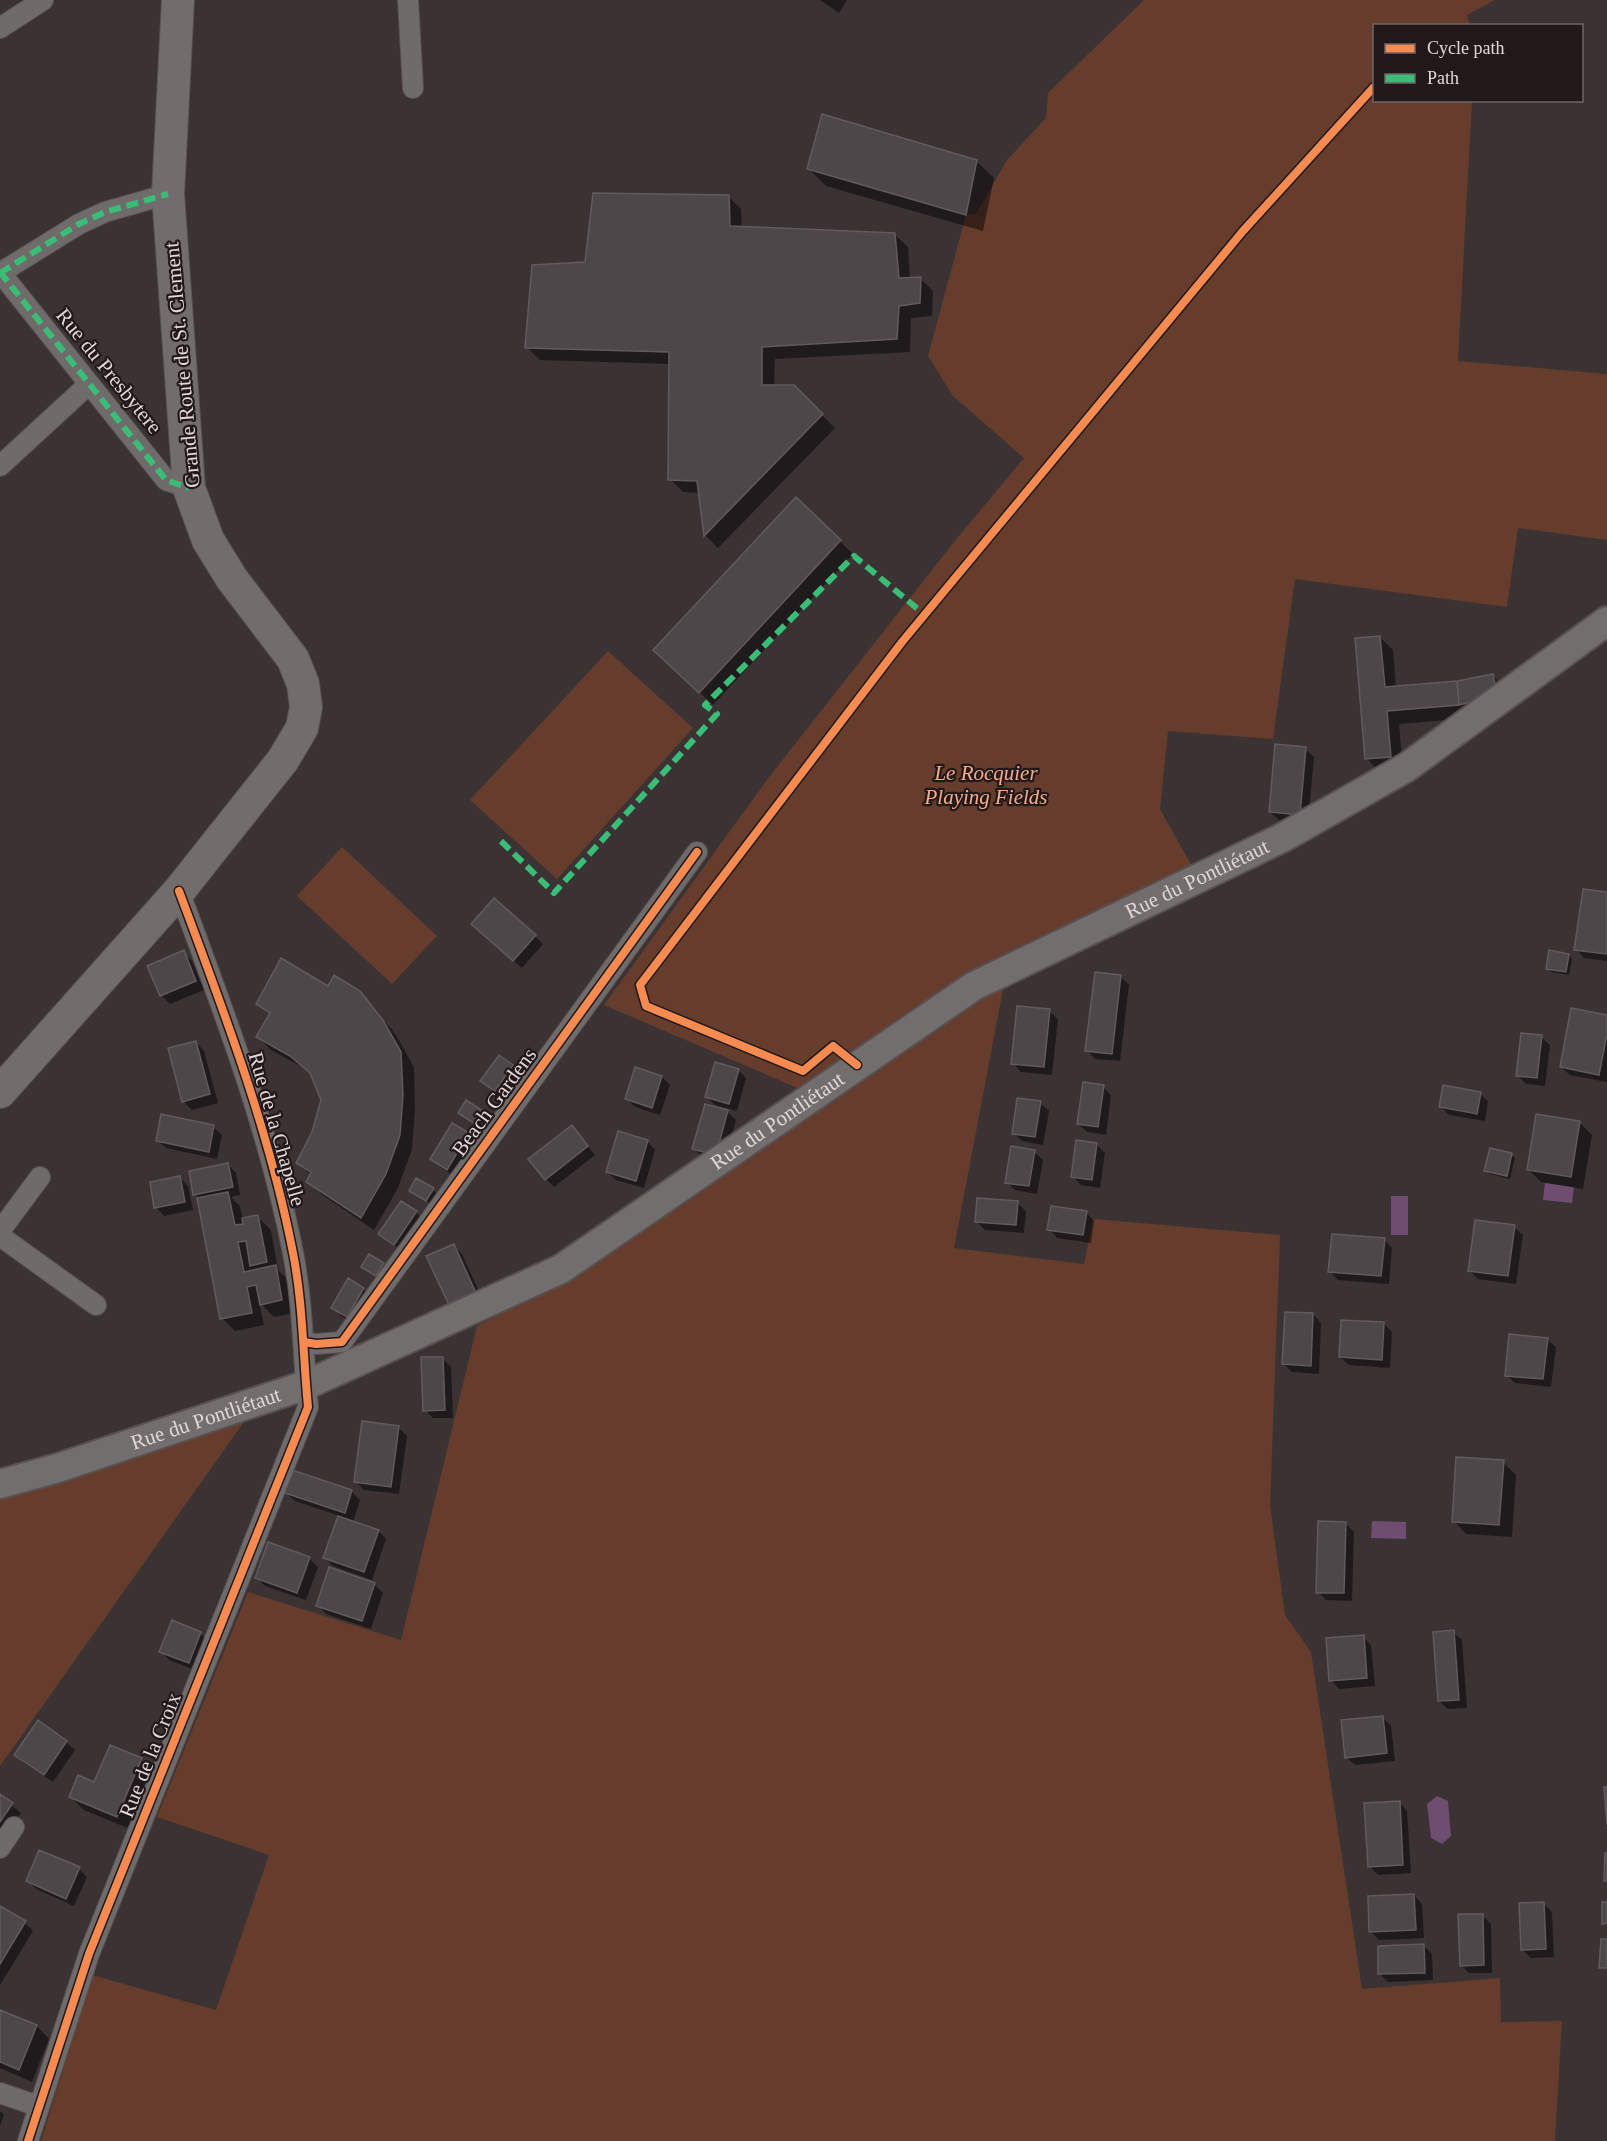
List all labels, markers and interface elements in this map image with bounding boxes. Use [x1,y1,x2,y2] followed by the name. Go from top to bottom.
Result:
[1373,24,1583,102] legend
[1427,38,1504,58] text: Cycle path
[1427,68,1459,88] text: Path
[159,241,205,489] street label: Grande Route de St. Clement
[51,304,167,438] street label: Rue du Presbytere
[923,761,1048,809] park label: Le Rocquier Playing Fields
[1121,834,1273,923] street label: Rue du Pontliétaut
[447,1043,541,1161] street label: Beach Gardens
[244,1049,310,1209] street label: Rue de la Chapelle
[706,1067,849,1175] street label: Rue du Pontliétaut
[128,1382,284,1455] street label: Rue du Pontliétaut
[114,1689,186,1821] street label: Rue de la Croix

